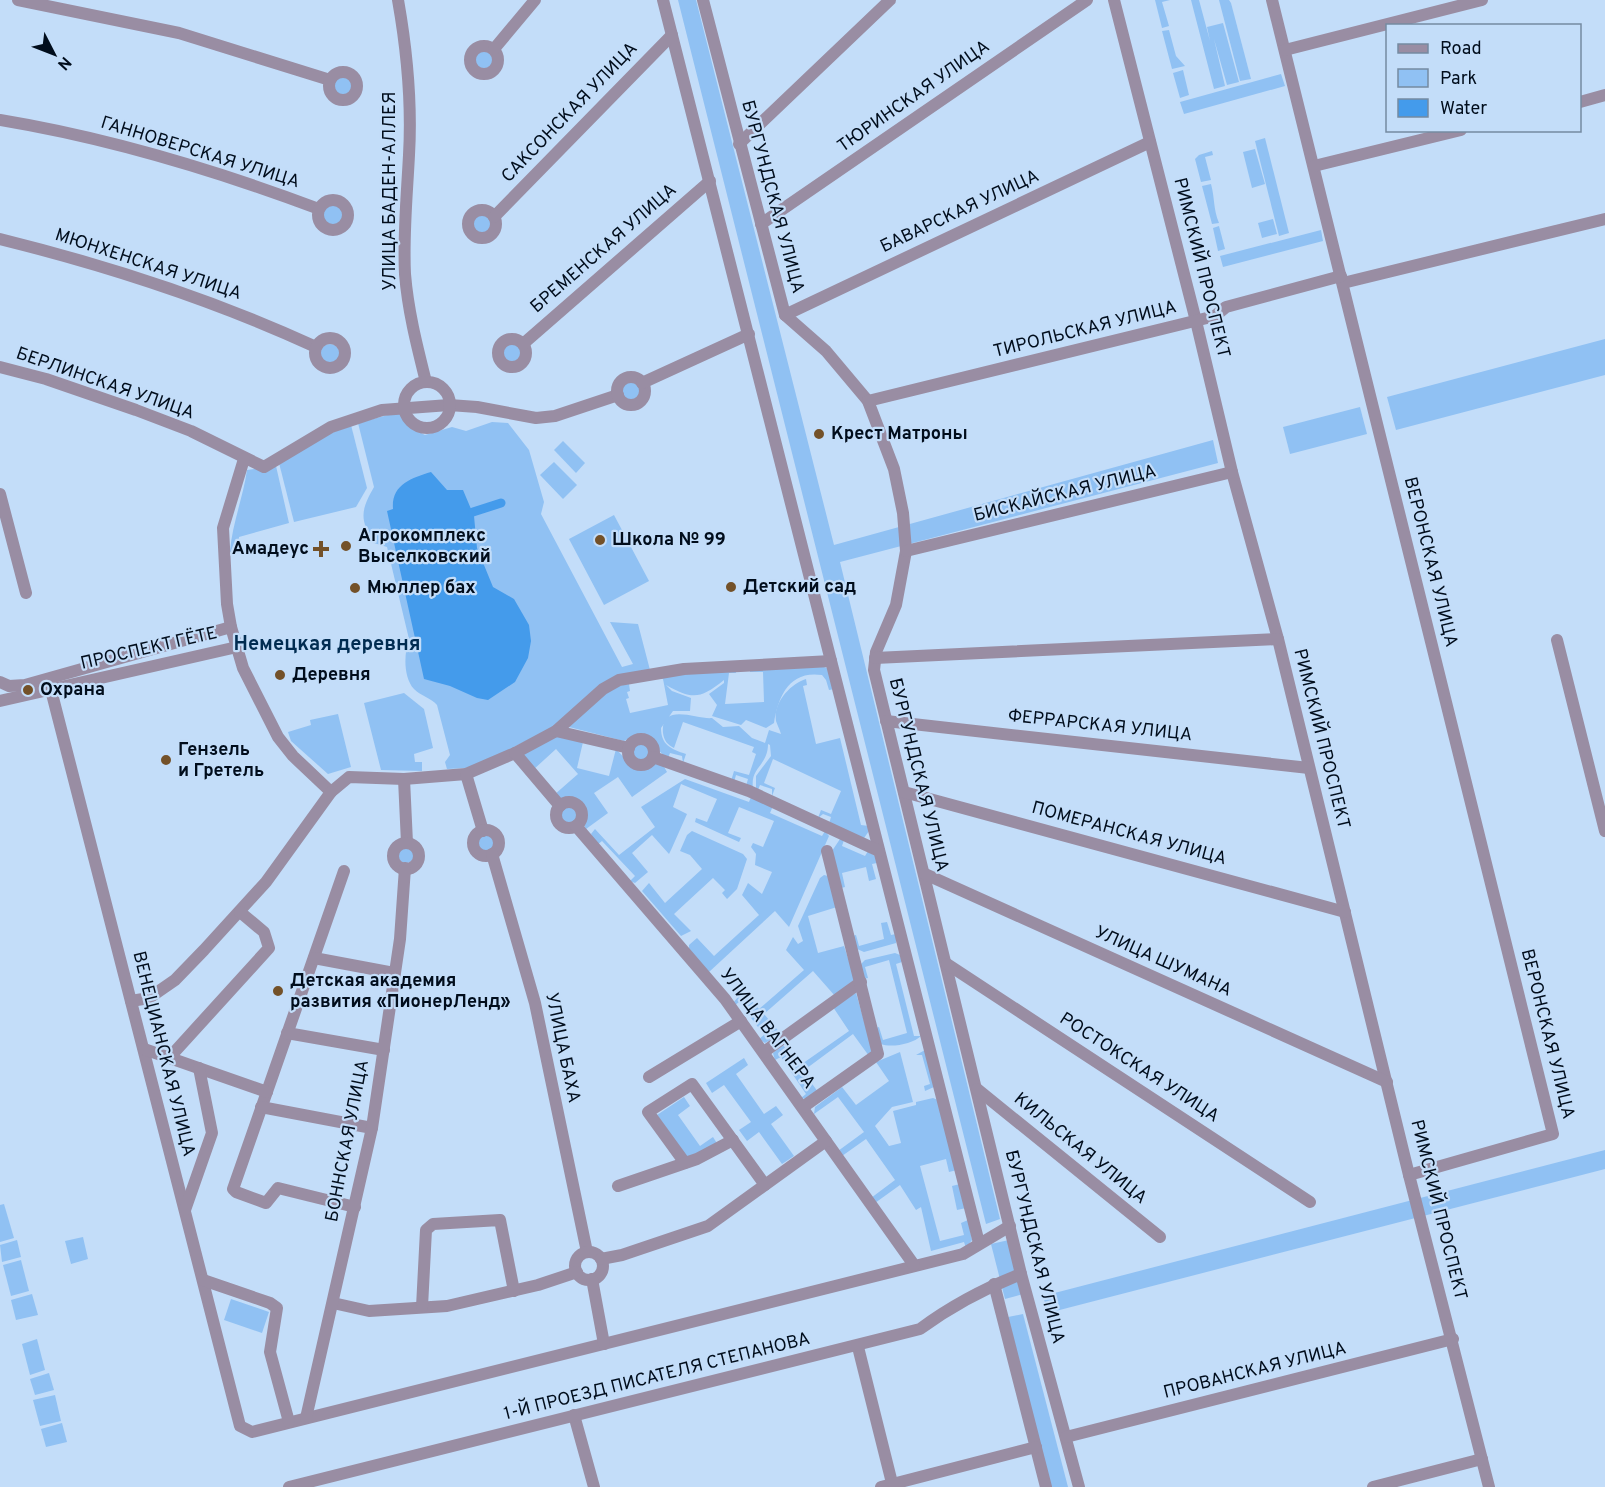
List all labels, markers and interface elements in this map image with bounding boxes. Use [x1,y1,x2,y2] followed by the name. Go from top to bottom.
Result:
[24,24,84,84] north arrow
[1386,24,1581,132] legend
[833,36,995,158] street label: ТЮРИНСКАЯ УЛИЦА
[497,38,643,188] street label: САКСОНСКАЯ УЛИЦА
[1440,38,1482,61] text: Road
[52,52,75,74] text: N
[1440,68,1477,91] text: Park
[379,91,402,291] street label: УЛИЦА БАДЕН-АЛЛЕЯ
[735,98,809,296] street label: БУРГУНДСКАЯ УЛИЦА
[1440,98,1487,121] text: Water
[98,112,302,194] street label: ГАННОВЕРСКАЯ УЛИЦА
[877,165,1043,259] street label: БАВАРСКАЯ УЛИЦА
[1167,175,1236,361] street label: РИМСКИЙ ПРОСПЕКТ
[526,179,682,319] street label: БРЕМЕНСКАЯ УЛИЦА
[52,224,244,306] street label: МЮНХЕНСКАЯ УЛИЦА
[991,296,1179,364] street label: ТИРОЛЬСКАЯ УЛИЦА
[13,343,197,425] street label: БЕРЛИНСКАЯ УЛИЦА
[831,423,968,446] place label: Крест Матроны
[812,427,826,441] marker: Крест Матроны
[971,458,1159,528] street label: БИСКАЙСКАЯ УЛИЦА
[1398,475,1462,649] street label: ВЕРОНСКАЯ УЛИЦА
[358,525,491,569] place label: Агрокомплекс Выселковский
[612,529,726,552] place label: Школа № 99
[593,533,607,547] marker: Школа № 99
[232,538,309,561] place label: Амадеус
[339,539,353,553] marker: Агрокомплекс Выселковский
[314,542,328,556] marker: Амадеус
[743,576,856,599] place label: Детский сад
[367,577,476,600] place label: Мюллер бах
[724,580,738,594] marker: Детский сад
[348,581,362,595] marker: Мюллер бах
[78,620,220,676] street label: ПРОСПЕКТ ГЁТЕ
[234,632,420,658] district label: Немецкая деревня
[1287,646,1356,832] street label: РИМСКИЙ ПРОСПЕКТ
[292,664,371,687] place label: Деревня
[273,668,287,682] marker: Деревня
[883,676,953,874] street label: БУРГУНДСКАЯ УЛИЦА
[40,679,105,702] place label: Охрана
[21,683,35,697] marker: Охрана
[1007,705,1193,747] street label: ФЕРРАРСКАЯ УЛИЦА
[178,739,264,783] place label: Гензель и Гретель
[159,753,173,767] marker: Гензель и Гретель
[1029,797,1229,871] street label: ПОМЕРАНСКАЯ УЛИЦА
[1091,921,1235,1003] street label: УЛИЦА ШУМАНА
[1515,947,1579,1121] street label: ВЕРОНСКАЯ УЛИЦА
[126,949,200,1159] street label: ВЕНЕЦИАНСКАЯ УЛИЦА
[714,964,820,1094] street label: УЛИЦА ВАГНЕРА
[290,970,511,1014] place label: Детская академия развития «ПионерЛенд»
[271,984,285,998] marker: Детская академия развития «ПионерЛенд»
[539,991,585,1105] street label: УЛИЦА БАХА
[1055,1008,1223,1128] street label: РОСТОКСКАЯ УЛИЦА
[321,1058,375,1224] street label: БОННСКАЯ УЛИЦА
[1009,1088,1151,1210] street label: КИЛЬСКАЯ УЛИЦА
[1404,1117,1473,1303] street label: РИМСКИЙ ПРОСПЕКТ
[999,1148,1069,1346] street label: БУРГУНДСКАЯ УЛИЦА
[501,1326,812,1426] street label: 1-Й ПРОЕЗД ПИСАТЕЛЯ СТЕПАНОВА
[1161,1337,1349,1405] street label: ПРОВАНСКАЯ УЛИЦА

